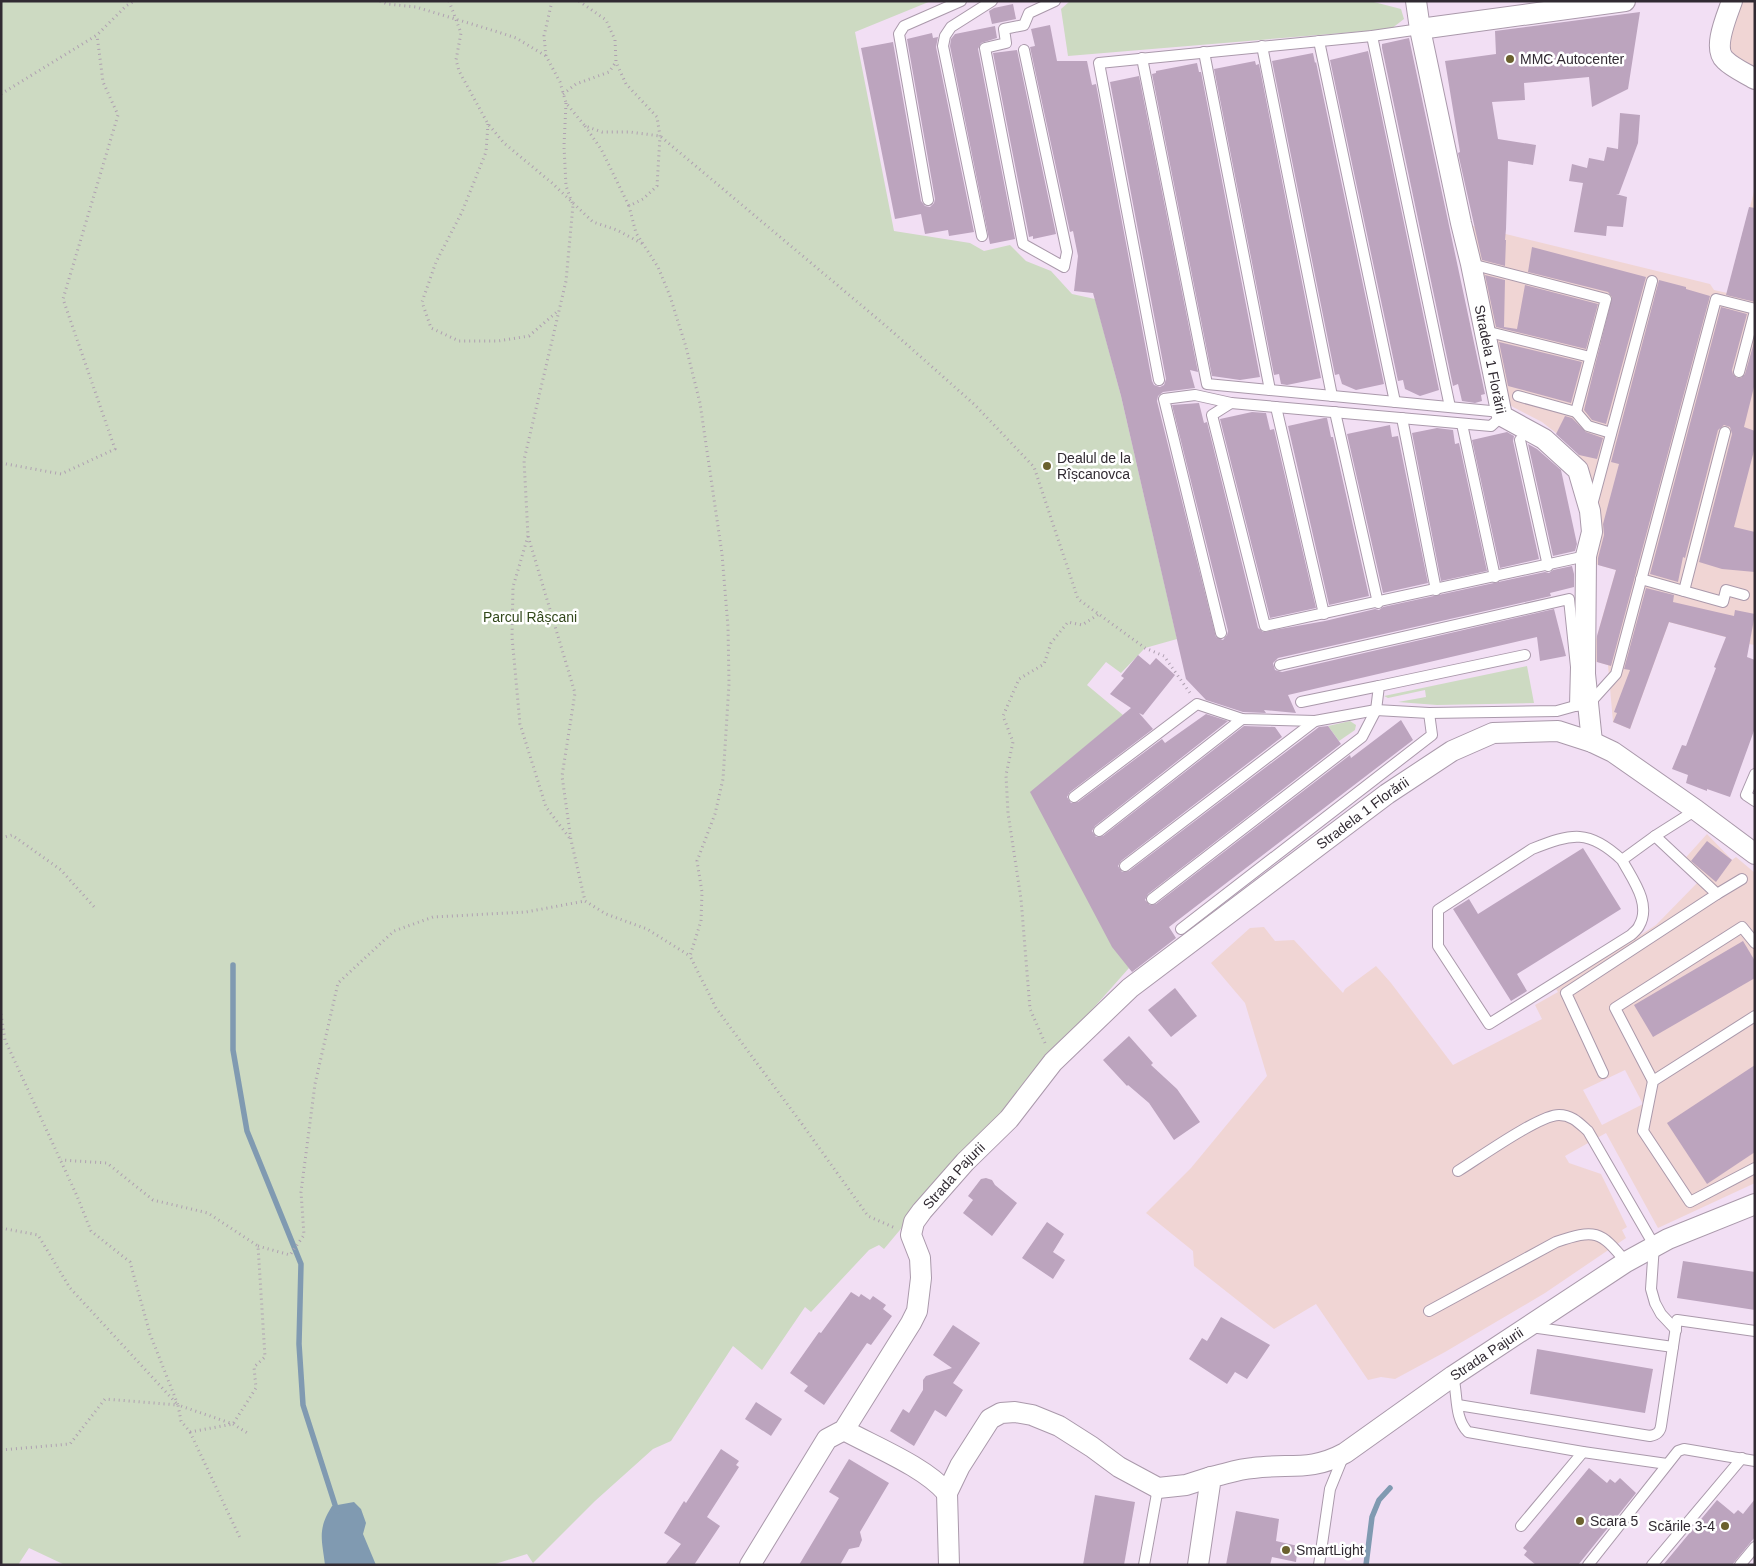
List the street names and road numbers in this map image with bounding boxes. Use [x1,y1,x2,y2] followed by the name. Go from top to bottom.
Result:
[1472,303,1509,415] street label: Stradela 1 Florării
[1313,774,1412,852] street label: Stradela 1 Florării
[920,1139,988,1212] street label: Strada Pajurii
[1447,1324,1526,1384] street label: Strada Pajurii

